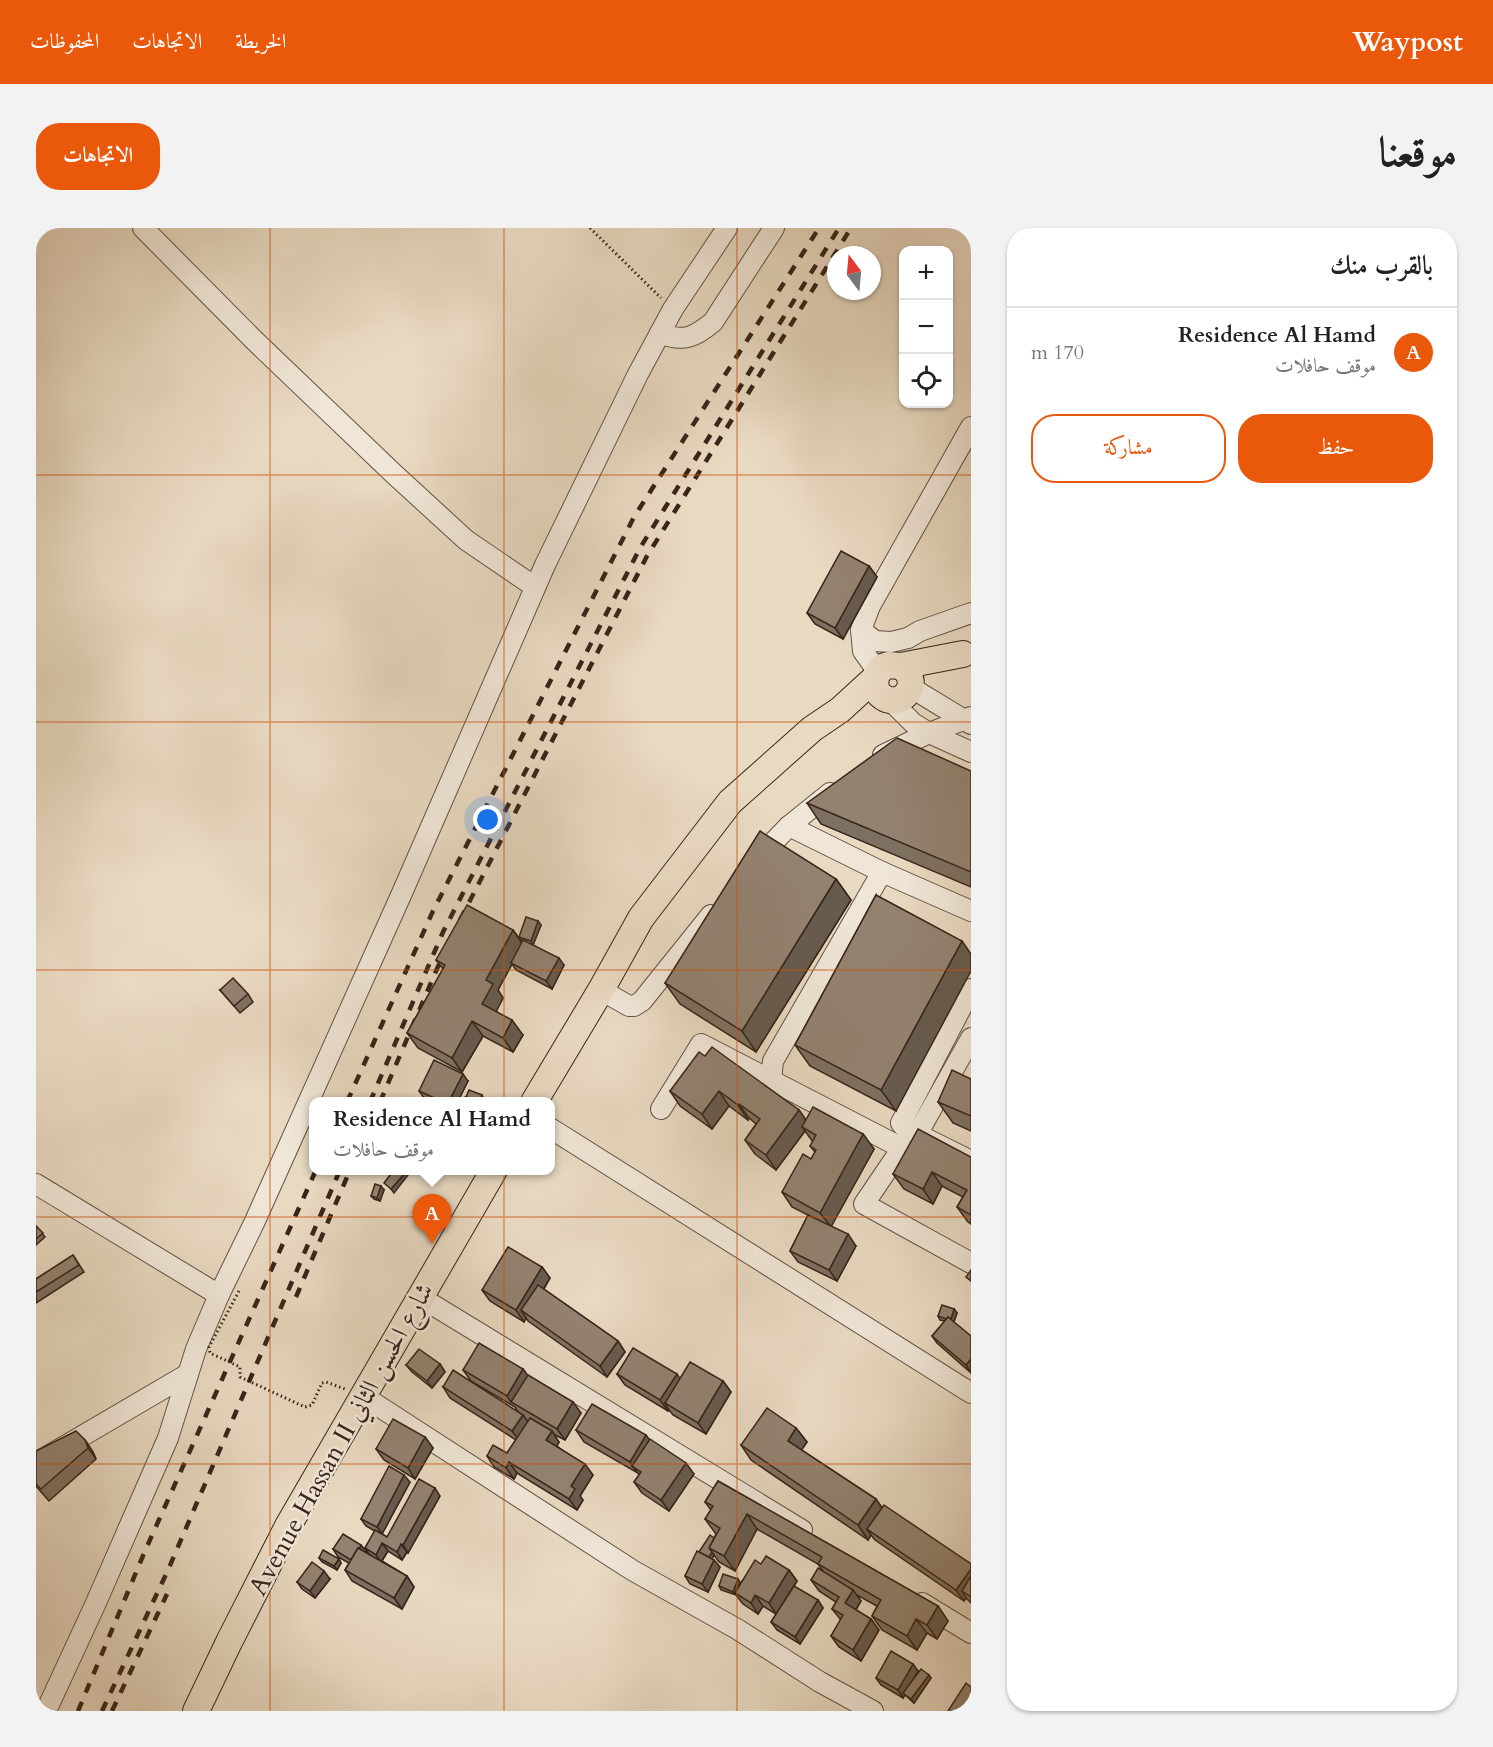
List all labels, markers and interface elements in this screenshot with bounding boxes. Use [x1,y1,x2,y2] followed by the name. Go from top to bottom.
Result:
[1352,23,1463,61] text: Waypost
[30,27,99,56] text: المحفوظات
[132,27,202,56] text: الاتجاهات
[235,27,286,56] text: الخريطة
[36,123,160,190] button: الاتجاهات
[1379,124,1457,181] text: موقعنا
[827,246,881,300] north arrow
[899,246,953,408] map controls
[899,246,953,300] button: +
[1330,248,1433,283] text: بالقرب منك
[899,300,953,354] button: −
[1178,320,1376,350] text: Residence Al Hamd
[1031,339,1084,366] text: 170 m
[1406,339,1421,366] text: A
[1275,352,1376,379] text: موقف حافلات
[899,354,953,408] button: locate
[1031,414,1226,483] button: مشاركة
[1238,414,1433,483] button: حفظ
[473,805,502,834] your location
[309,1097,555,1175] popup
[333,1104,531,1134] text: Residence Al Hamd
[333,1136,434,1163] text: موقف حافلات
[412,1194,452,1244] pin: A
[240,1276,445,1604] street label: Avenue Hassan II شارع الحسن الثاني

